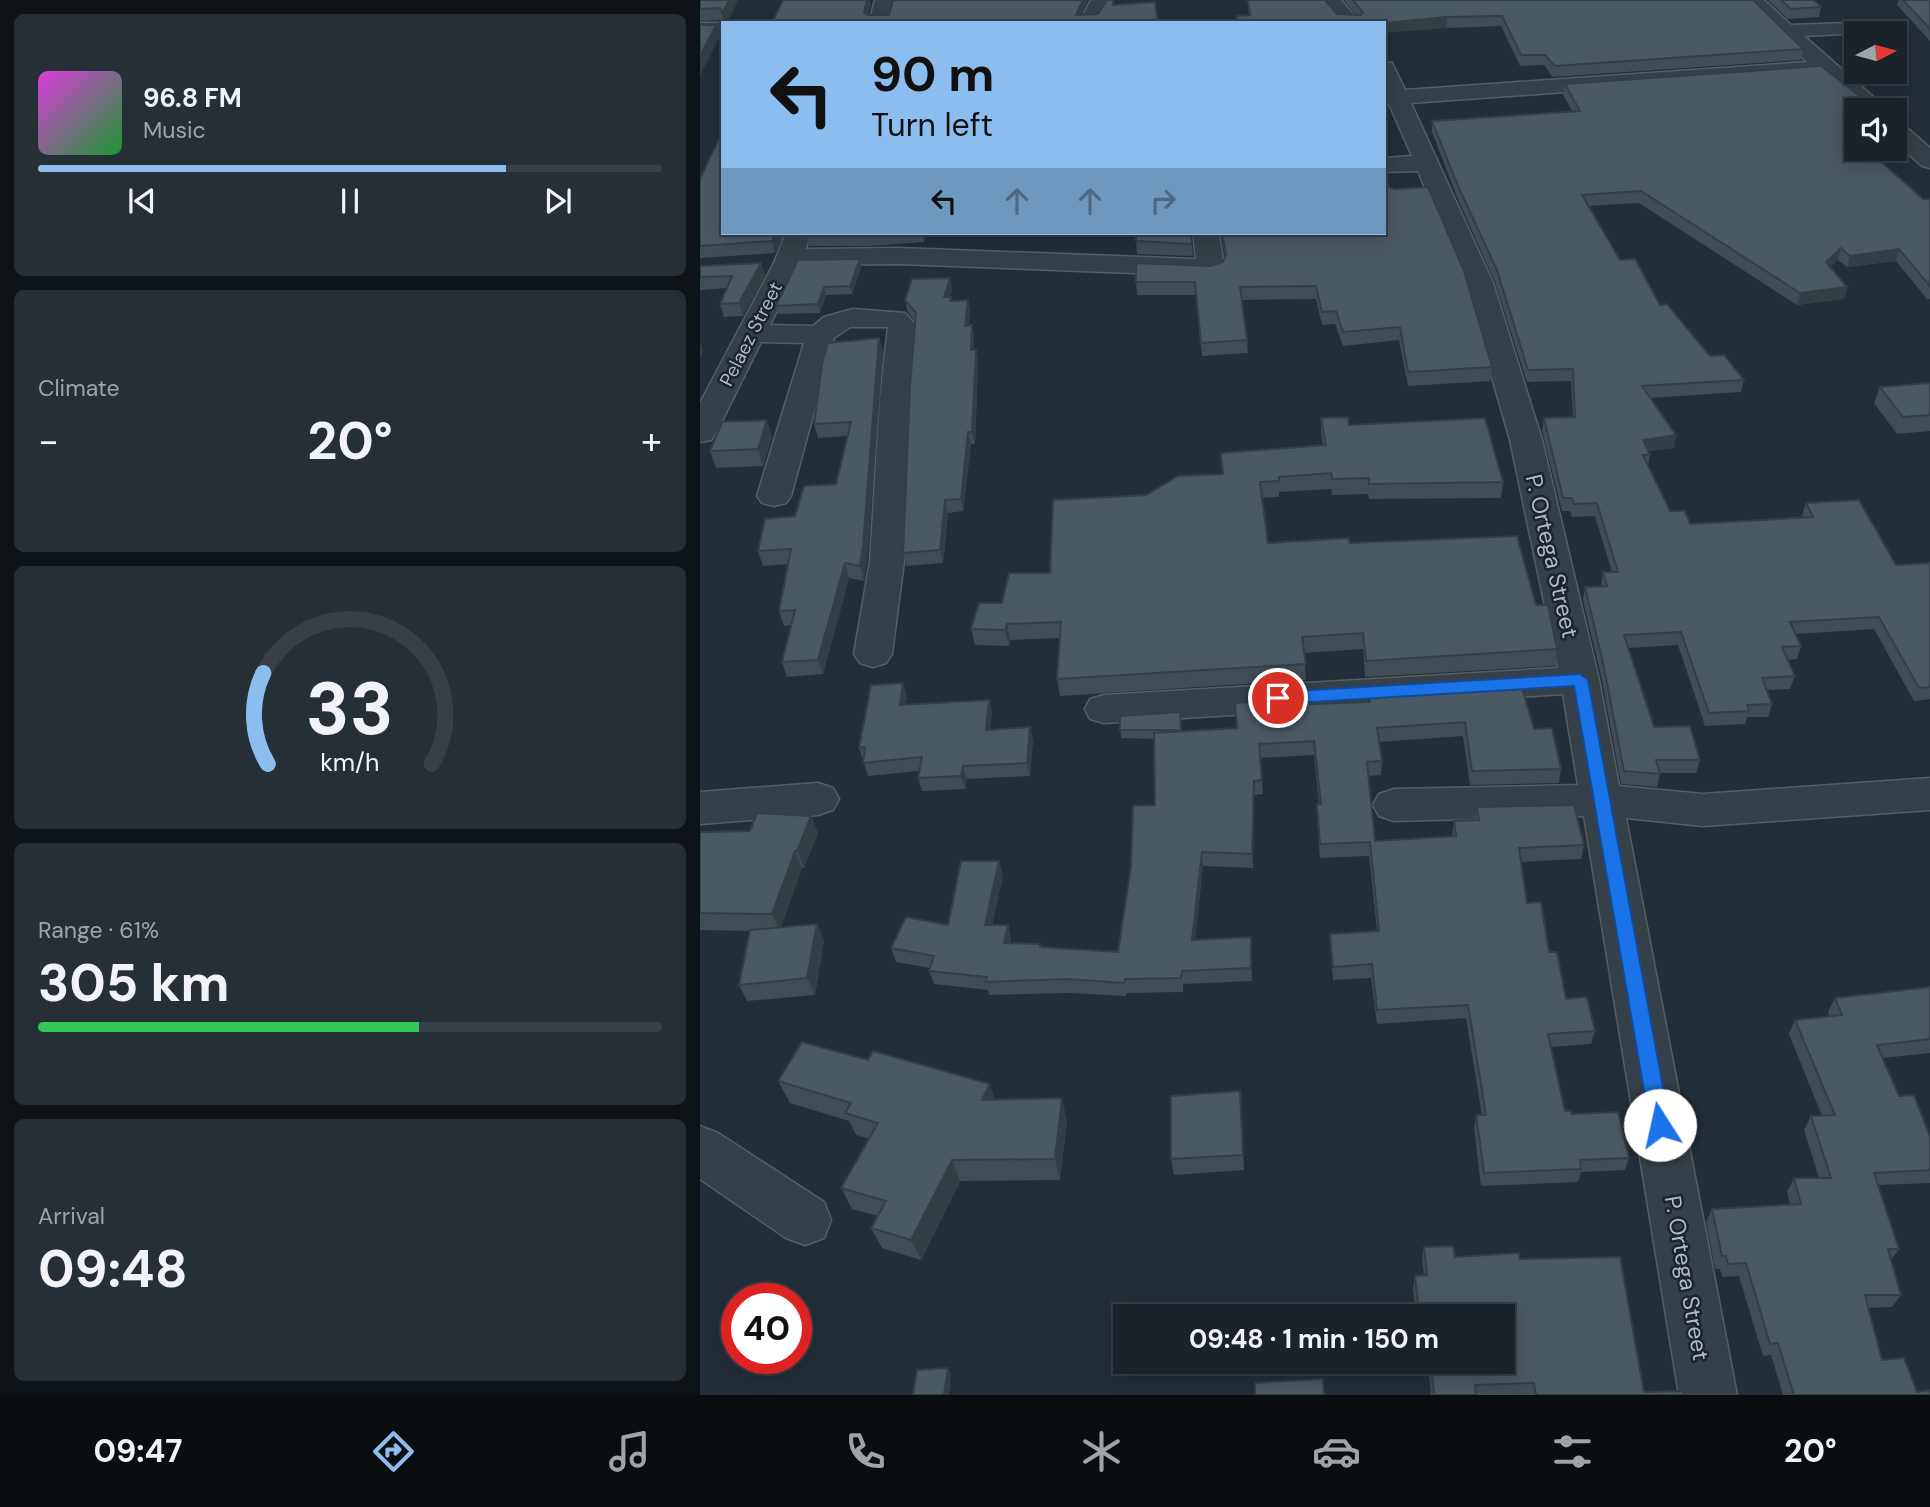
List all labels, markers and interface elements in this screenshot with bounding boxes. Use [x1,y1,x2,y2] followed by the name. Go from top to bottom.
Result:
[1844,21,1908,84] north arrow
[1844,21,1907,161] map controls
[871,42,994,106] text: 90 m
[756,49,847,140] icon: left
[143,81,242,115] text: 96.8 FM
[1844,98,1907,161] button: sound
[871,104,993,146] text: Turn left
[143,115,206,145] text: Music
[123,182,161,220] icon: previous
[331,182,369,220] icon: pause
[539,182,577,220] icon: next
[925,182,963,220] icon: left
[998,182,1036,220] icon: ahead
[1071,182,1109,220] icon: ahead
[1144,182,1182,220] icon: right
[714,277,788,391] street label: Pelaez Street
[38,373,120,403] text: Climate
[307,407,393,475] text: 20°
[38,416,59,466] text: −
[641,416,662,466] text: +
[1519,471,1585,641] street label: P. Ortega Street
[306,662,394,757] text: 33
[1248,668,1308,728] pin
[1259,679,1297,717] icon: arrive
[320,745,380,778] text: km/h
[38,915,159,945] text: Range · 61%
[38,949,230,1017] text: 305 km
[1623,1088,1697,1162] position arrow
[1658,1193,1716,1363] street label: P. Ortega Street
[38,1201,105,1231] text: Arrival
[38,1235,188,1303] text: 09:48
[721,1283,812,1374] speed limit sign: 40
[1189,1322,1439,1356] text: 09:48 · 1 min · 150 m
[369,1427,418,1476] icon: directions
[605,1427,654,1476] icon: music
[841,1427,890,1476] icon: phone
[1077,1427,1126,1476] icon: climate
[1312,1427,1361,1476] icon: car
[1548,1427,1597,1476] icon: filters
[93,1430,182,1472] text: 09:47
[1784,1430,1837,1472] text: 20°

